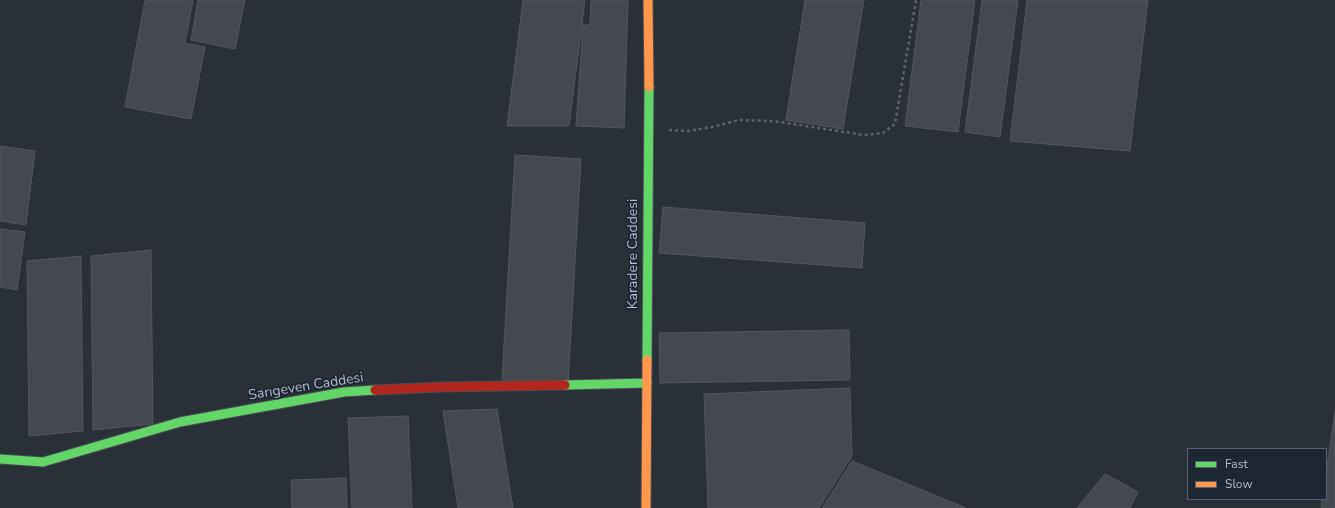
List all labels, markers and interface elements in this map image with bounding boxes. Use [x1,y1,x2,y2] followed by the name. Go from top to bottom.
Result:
[626,199,642,309] street label: Karadere Caddesi
[247,370,365,404] street label: Sarıgeven Caddesi
[1187,448,1327,500] legend
[1225,456,1248,472] text: Fast
[1225,476,1253,492] text: Slow

